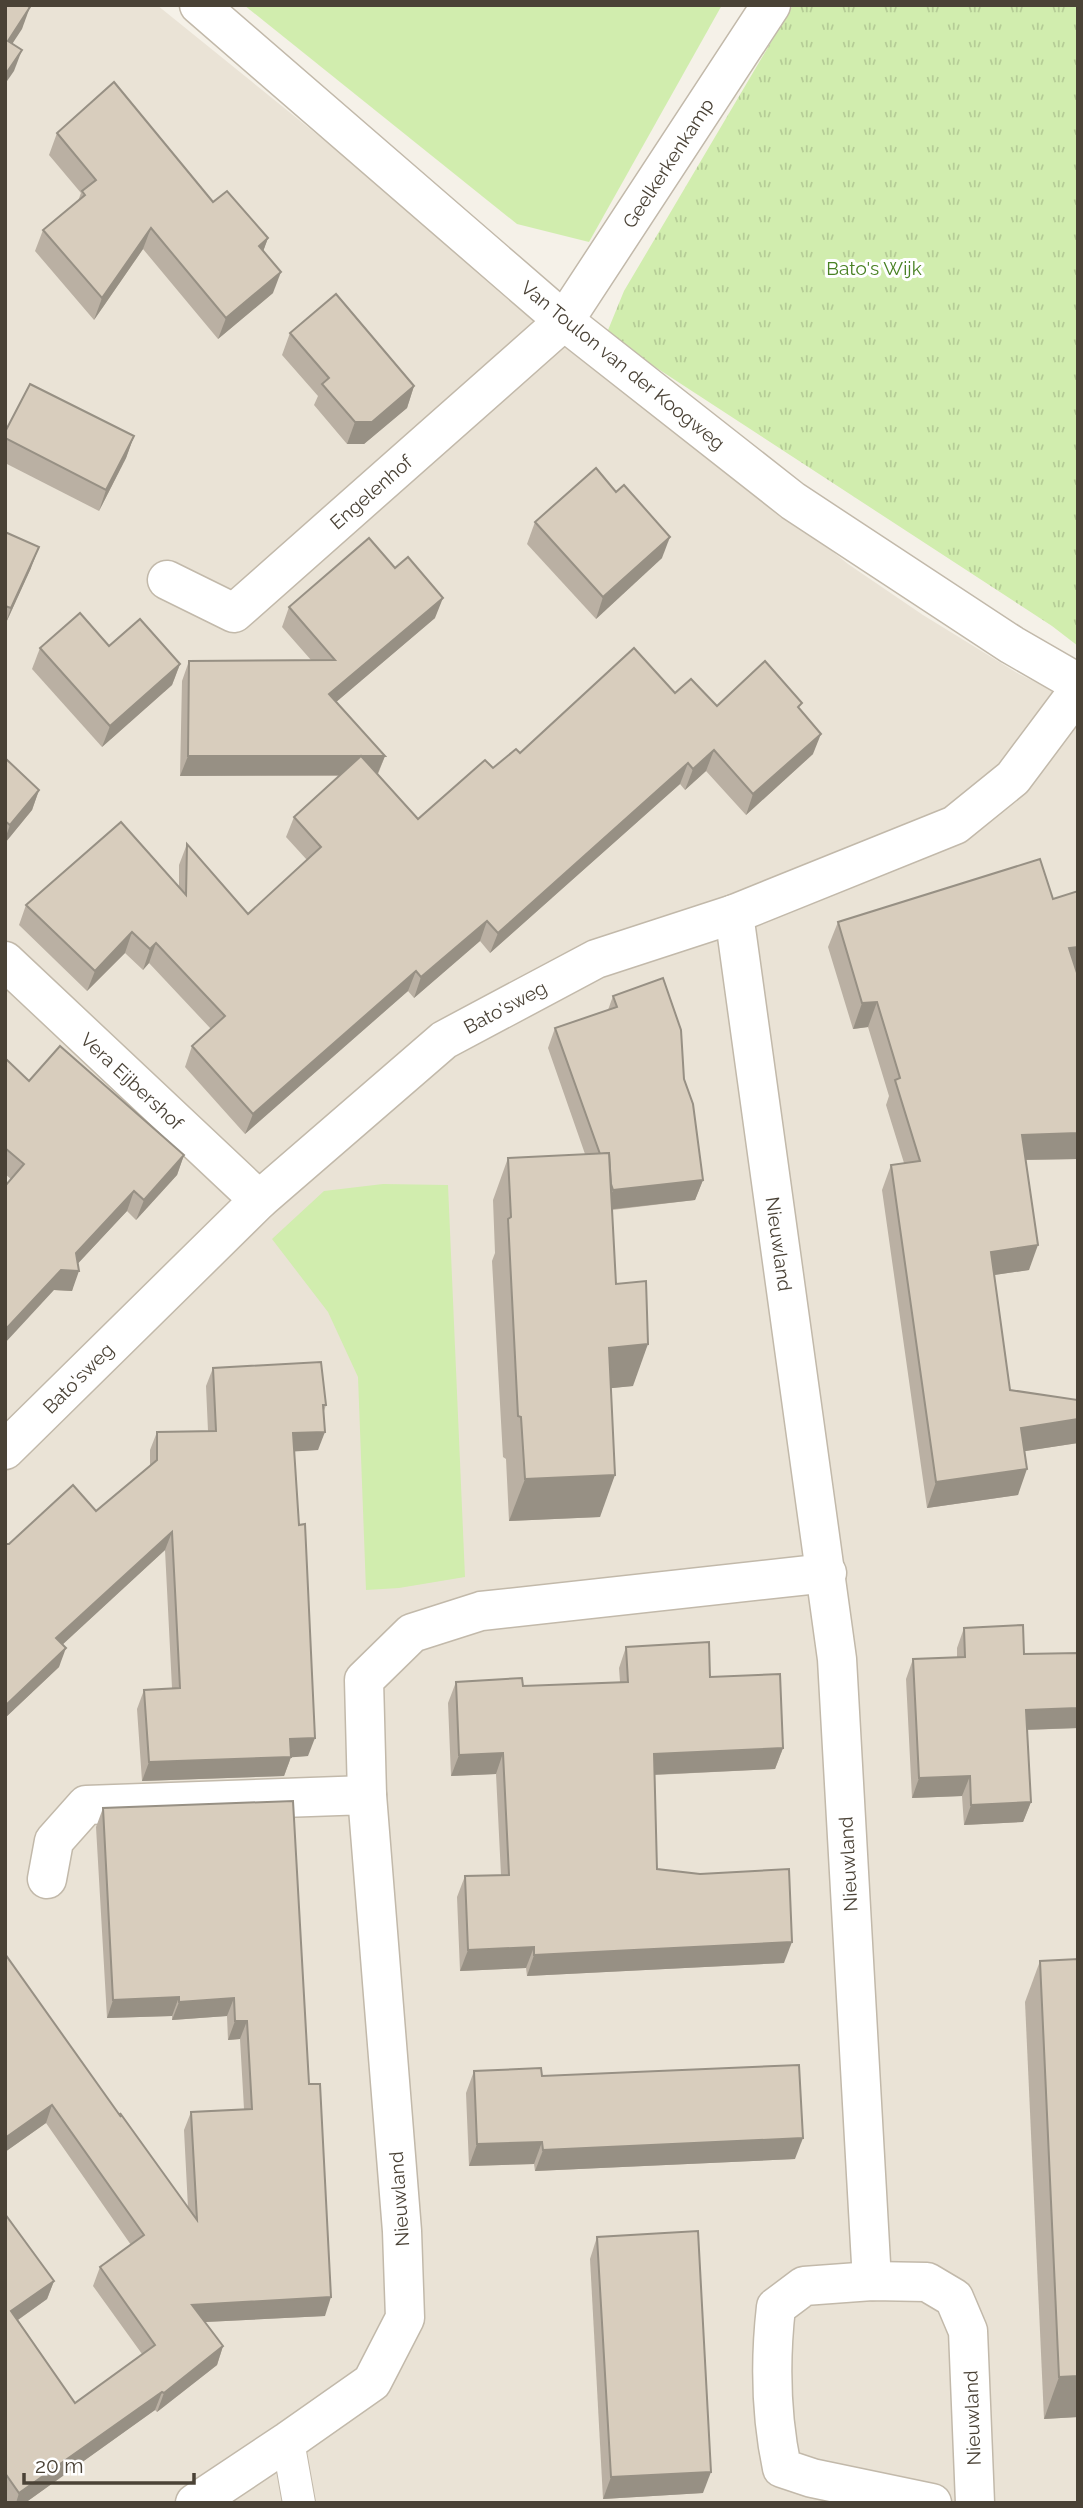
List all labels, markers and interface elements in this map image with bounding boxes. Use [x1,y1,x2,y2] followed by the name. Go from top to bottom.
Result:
[618,94,718,232] street label: Geelkerkenkamp
[826,257,922,279] park label: Bato's Wijk
[517,276,729,454] street label: Van Toulon van der Koogweg
[326,450,417,534] street label: Engelenhof
[460,976,550,1038] street label: Bato'sweg
[76,1028,188,1134] street label: Vera Eijbershof
[761,1195,797,1293] street label: Nieuwland
[38,1338,118,1418] street label: Bato'sweg
[835,1816,861,1912] street label: Nieuwland
[385,2151,413,2247] street label: Nieuwland
[959,2370,985,2466] street label: Nieuwland
[24,2442,194,2486] scale bar
[35,2453,83,2478] text: 20 m

